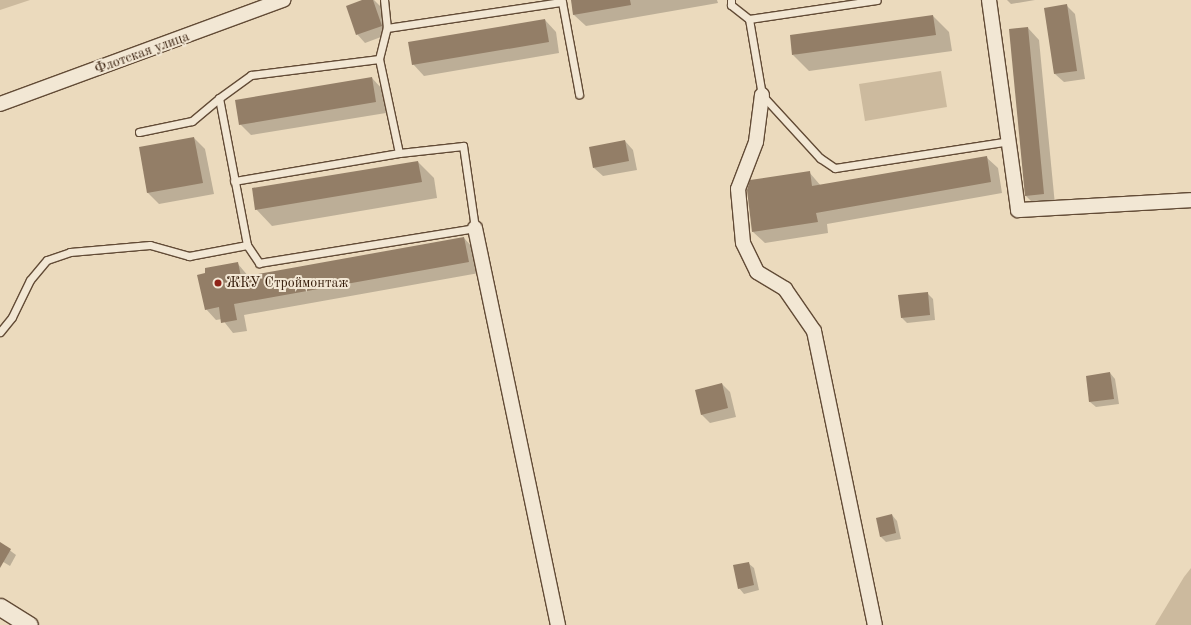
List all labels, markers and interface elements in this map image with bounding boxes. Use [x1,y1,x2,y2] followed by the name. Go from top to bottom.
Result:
[92,28,192,78] street label: Флотская улица
[226,275,349,291] place label: ЖКУ Строймонтаж
[213,278,223,288] marker: ЖКУ Строймонтаж

